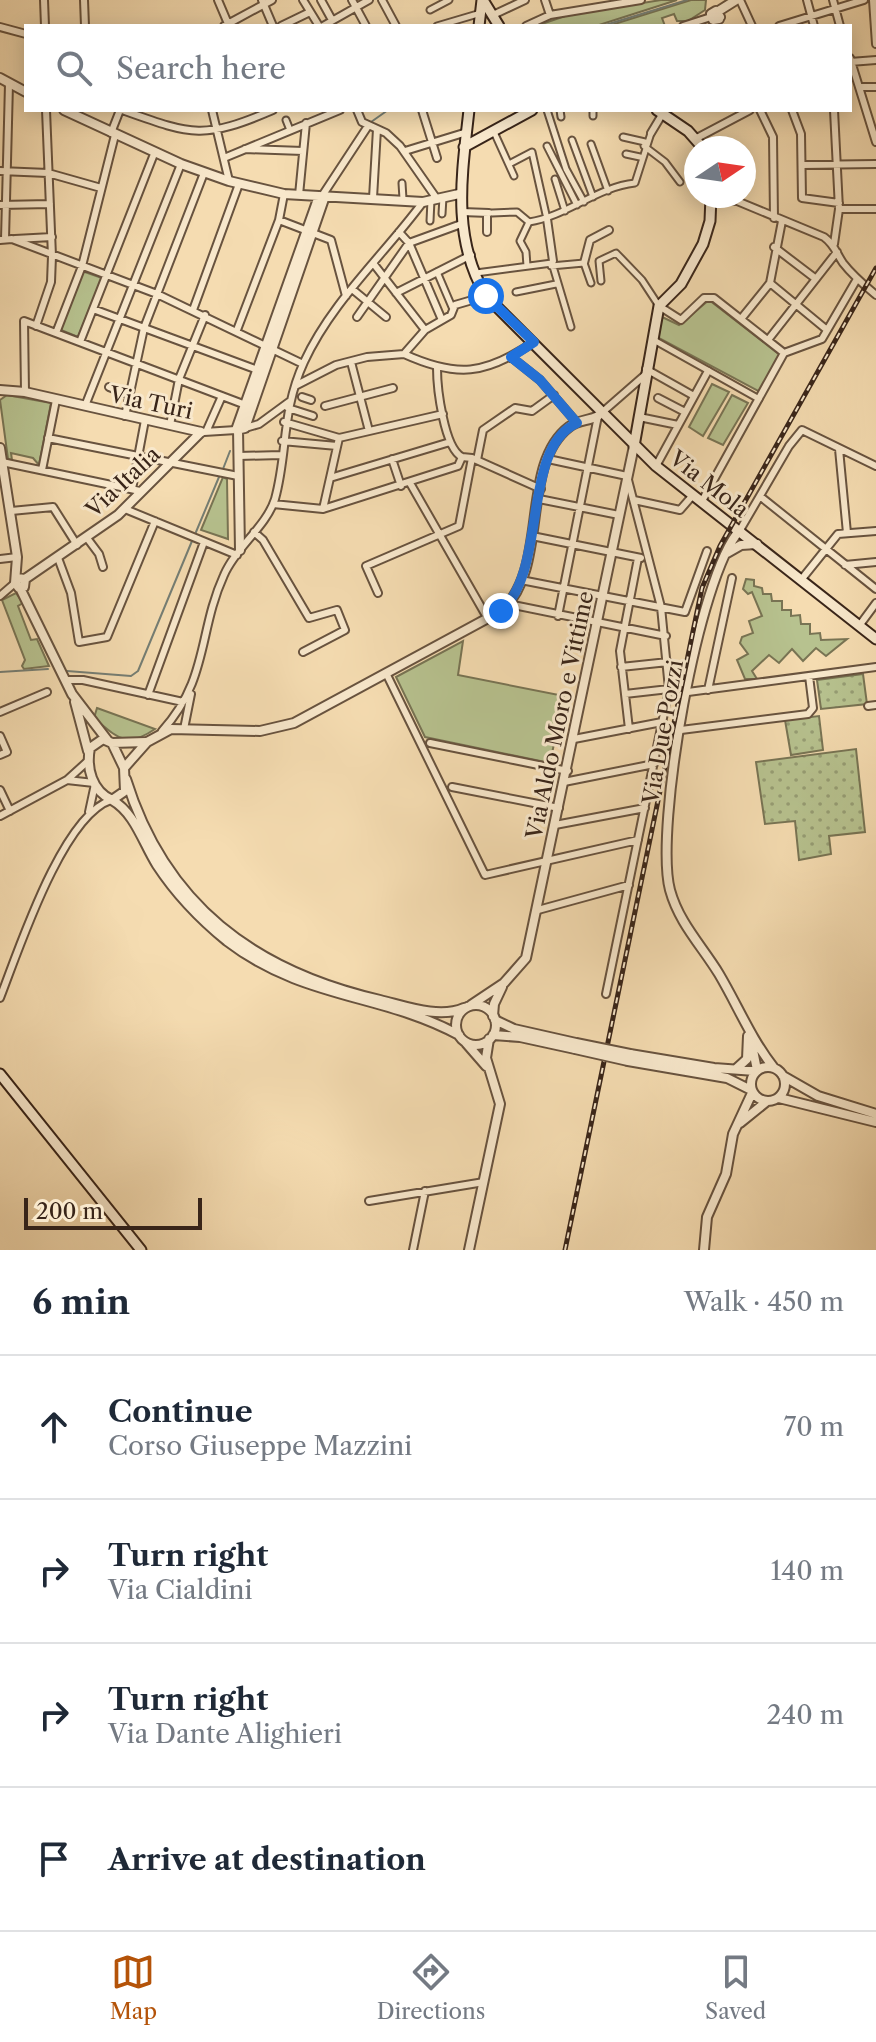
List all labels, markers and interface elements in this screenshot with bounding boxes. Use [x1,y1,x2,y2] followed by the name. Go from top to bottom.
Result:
[24,24,852,112] search box
[52,46,96,90] icon: search
[116,50,286,87] text: Search here
[684,136,756,208] north arrow
[468,278,504,314] route start
[106,381,195,425] street label: Via Turi
[79,441,166,524] street label: Via Italia
[663,444,754,524] street label: Via Mola
[520,588,599,842] street label: Via Aldo Moro e Vittime
[483,593,519,629] route end
[637,657,689,807] street label: Via Due Pozzi
[24,1194,202,1230] scale bar
[36,1198,103,1225] text: 200 m
[32,1281,130,1323] text: 6 min
[684,1286,844,1318] text: Walk · 450 m
[108,1393,253,1430] text: Continue
[32,1405,76,1449] icon: ahead
[784,1411,844,1443] text: 70 m
[108,1430,412,1462] text: Corso Giuseppe Mazzini
[108,1537,268,1574] text: Turn right
[32,1549,76,1593] icon: right
[770,1555,844,1587] text: 140 m
[108,1574,252,1606] text: Via Cialdini
[108,1681,268,1718] text: Turn right
[32,1693,76,1737] icon: right
[766,1699,844,1731] text: 240 m
[108,1718,342,1750] text: Via Dante Alighieri
[32,1837,76,1881] icon: arrive
[108,1841,426,1878] text: Arrive at destination
[110,1950,157,2025] tab: Map
[377,1950,485,2025] tab: Directions
[705,1950,766,2025] tab: Saved

